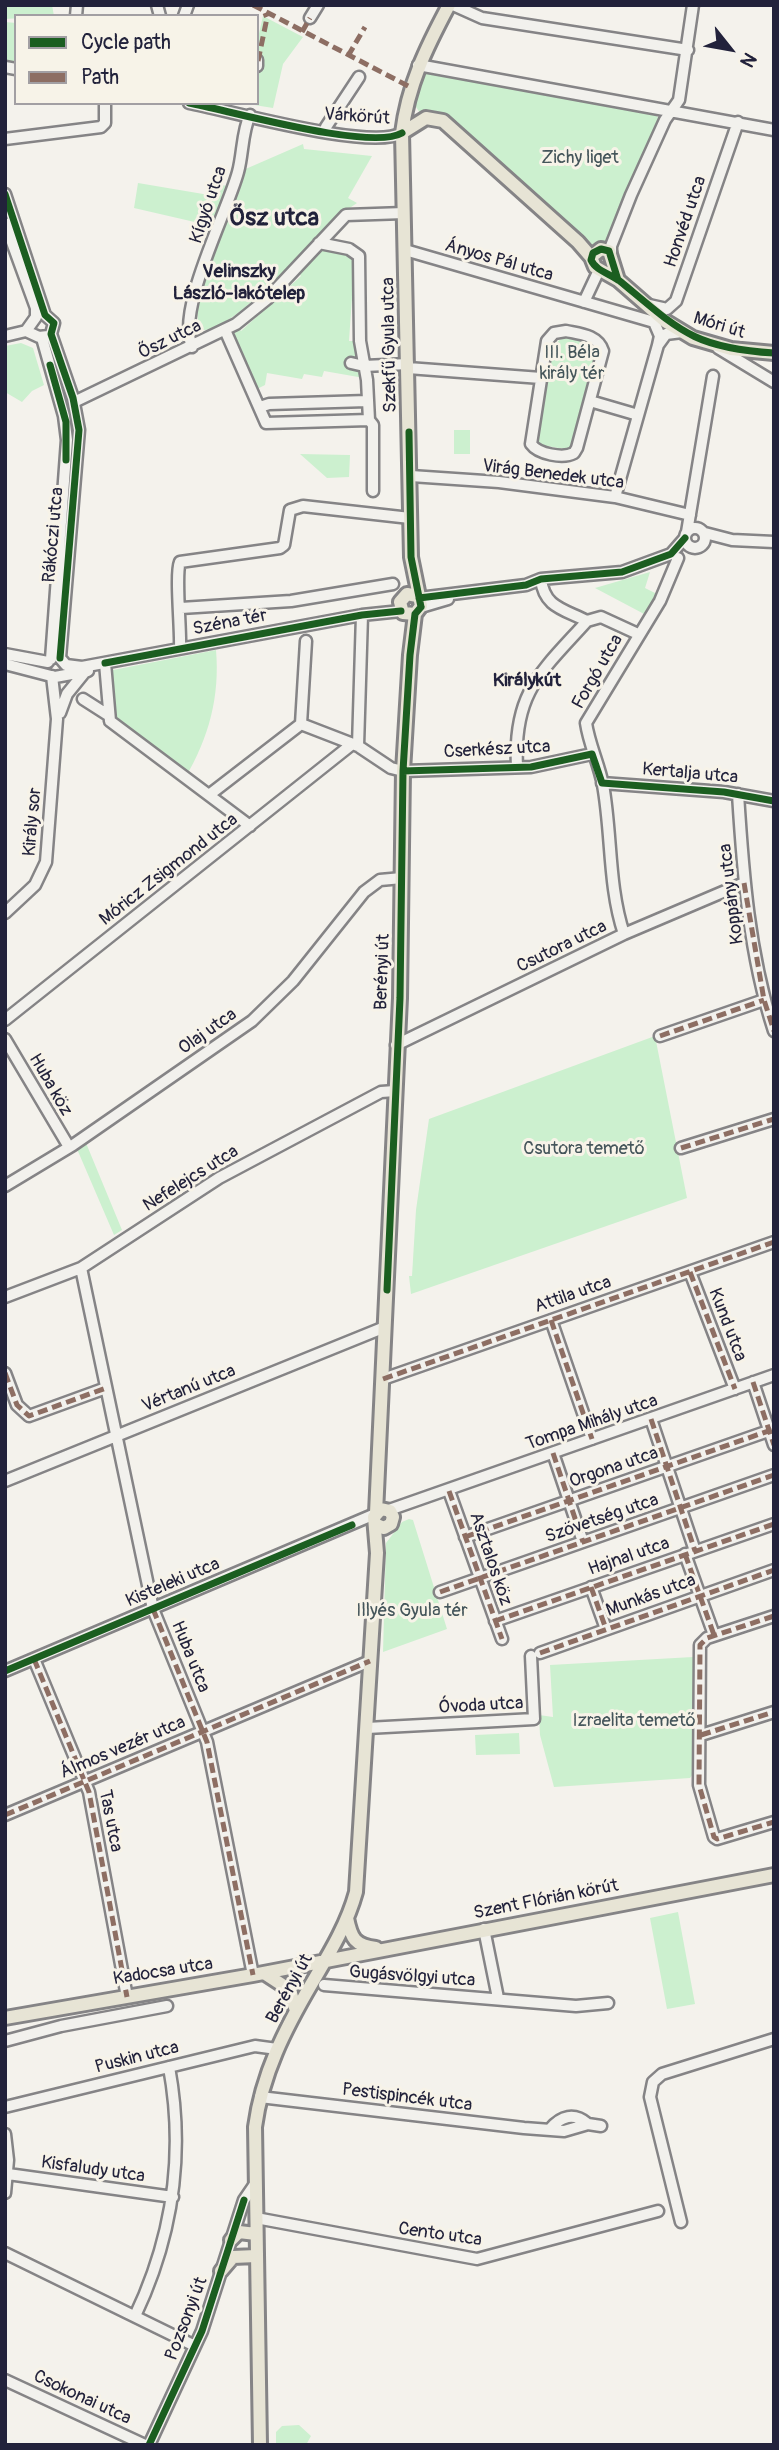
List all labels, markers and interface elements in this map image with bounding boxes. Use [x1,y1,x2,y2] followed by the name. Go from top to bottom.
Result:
[14,14,259,105] legend
[695,14,765,84] north arrow
[81,29,171,56] text: Cycle path
[734,48,762,72] text: N
[81,64,119,91] text: Path
[323,104,391,130] street label: Várkörút
[541,147,619,169] park label: Zichy liget
[186,164,232,246] street label: Kígyó utca
[660,173,712,271] street label: Honvéd utca
[229,205,319,233] district label: Ősz utca
[442,235,556,287] street label: Ányos Pál utca
[173,261,305,305] district label: Velinszky László-lakótelep
[378,277,402,413] street label: Szekfű Gyula utca
[691,308,747,344] street label: Móri út
[135,316,205,364] street label: Ősz utca
[540,342,604,384] park label: III. Béla király tér
[481,456,625,494] street label: Virág Benedek utca
[39,486,69,584] street label: Rákóczi utca
[191,605,269,641] street label: Széna tér
[568,631,628,713] street label: Forgó utca
[493,670,561,692] district label: Királykút
[443,736,551,764] street label: Cserkész utca
[641,759,739,789] street label: Kertalja utca
[19,787,47,857] street label: Király sor
[96,809,242,931] street label: Móricz Zsigmond utca
[715,842,749,946] street label: Koppány utca
[514,916,610,978] street label: Csutora utca
[371,934,395,1010] street label: Berényi út
[175,1004,241,1060] street label: Olaj utca
[24,1050,76,1120] street label: Huba köz
[523,1138,645,1160] park label: Csutora temető
[139,1141,243,1217] street label: Nefelejcs utca
[532,1272,614,1318] street label: Attila utca
[703,1285,751,1365] street label: Kund utca
[139,1360,239,1418] street label: Vértanú utca
[523,1390,661,1456] street label: Tompa Mihály utca
[567,1443,661,1493] street label: Orgona utca
[543,1490,661,1548] street label: Szövetség utca
[464,1509,516,1609] street label: Asztalos köz
[586,1533,672,1581] street label: Hajnal utca
[123,1554,223,1612] street label: Kisteleki utca
[603,1570,699,1622] street label: Munkás utca
[356,1600,468,1622] park label: Illyés Gyula tér
[166,1618,214,1696] street label: Huba utca
[438,1693,524,1719] street label: Óvoda utca
[572,1710,696,1732] park label: Izraelita temető
[57,1712,189,1784] street label: Álmos vezér utca
[93,1788,127,1854] street label: Tas utca
[472,1875,620,1925] street label: Szent Flórián körút
[262,1950,318,2028] street label: Berényi út
[112,1953,214,1991] street label: Kadocsa utca
[348,1962,476,1992] street label: Gugásvölgyi utca
[93,2037,181,2079] street label: Puskin utca
[341,2079,473,2117] street label: Pestispincék utca
[40,2152,146,2188] street label: Kisfaludy utca
[397,2218,483,2252] street label: Cento utca
[161,2274,213,2364] street label: Pozsonyi út
[30,2366,134,2430] street label: Csokonai utca

